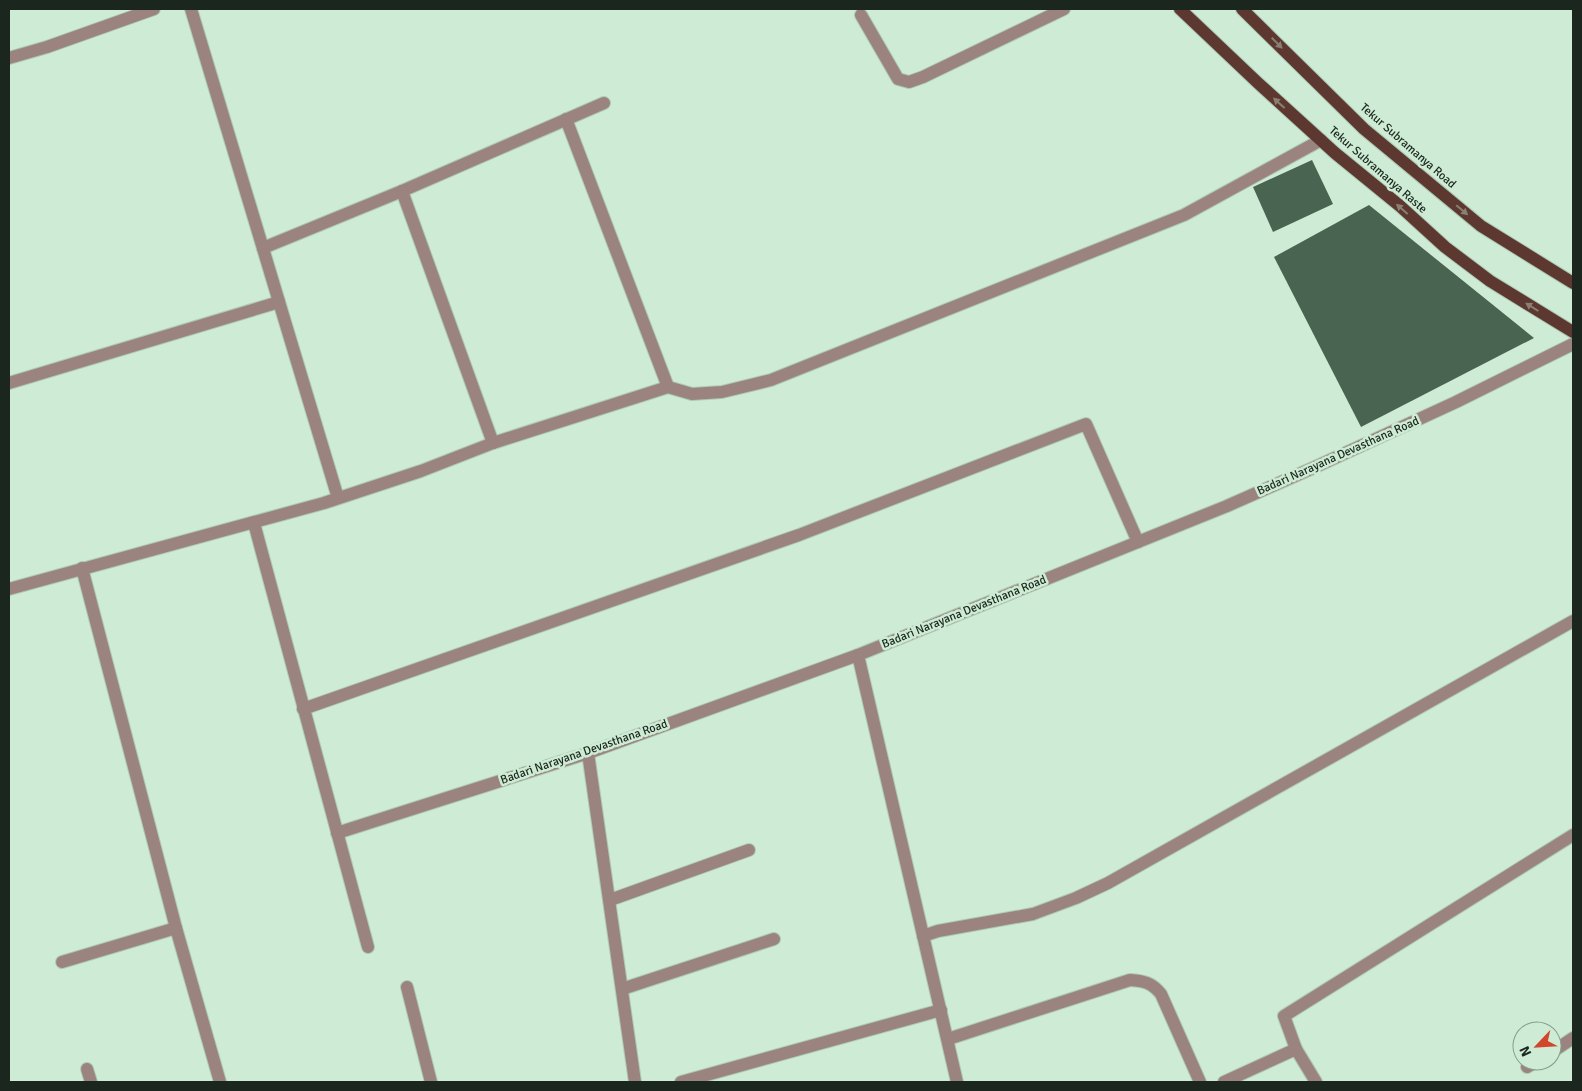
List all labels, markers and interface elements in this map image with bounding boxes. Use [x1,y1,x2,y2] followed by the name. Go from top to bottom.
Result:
[1271,36,1283,48] one-way arrow
[1273,97,1286,108] one-way arrow
[1357,100,1459,192] street label: Tekur Subramanya Road
[1326,123,1430,217] street label: Tekur Subramanya Raste
[1397,203,1409,215] one-way arrow
[1455,205,1468,216] one-way arrow
[1525,302,1538,311] one-way arrow
[1255,413,1421,499] street label: Badari Narayana Devasthana Road
[880,572,1048,652] street label: Badari Narayana Devasthana Road
[498,716,670,788] street label: Badari Narayana Devasthana Road
[1512,1021,1562,1071] north arrow
[1516,1043,1535,1059] text: N

